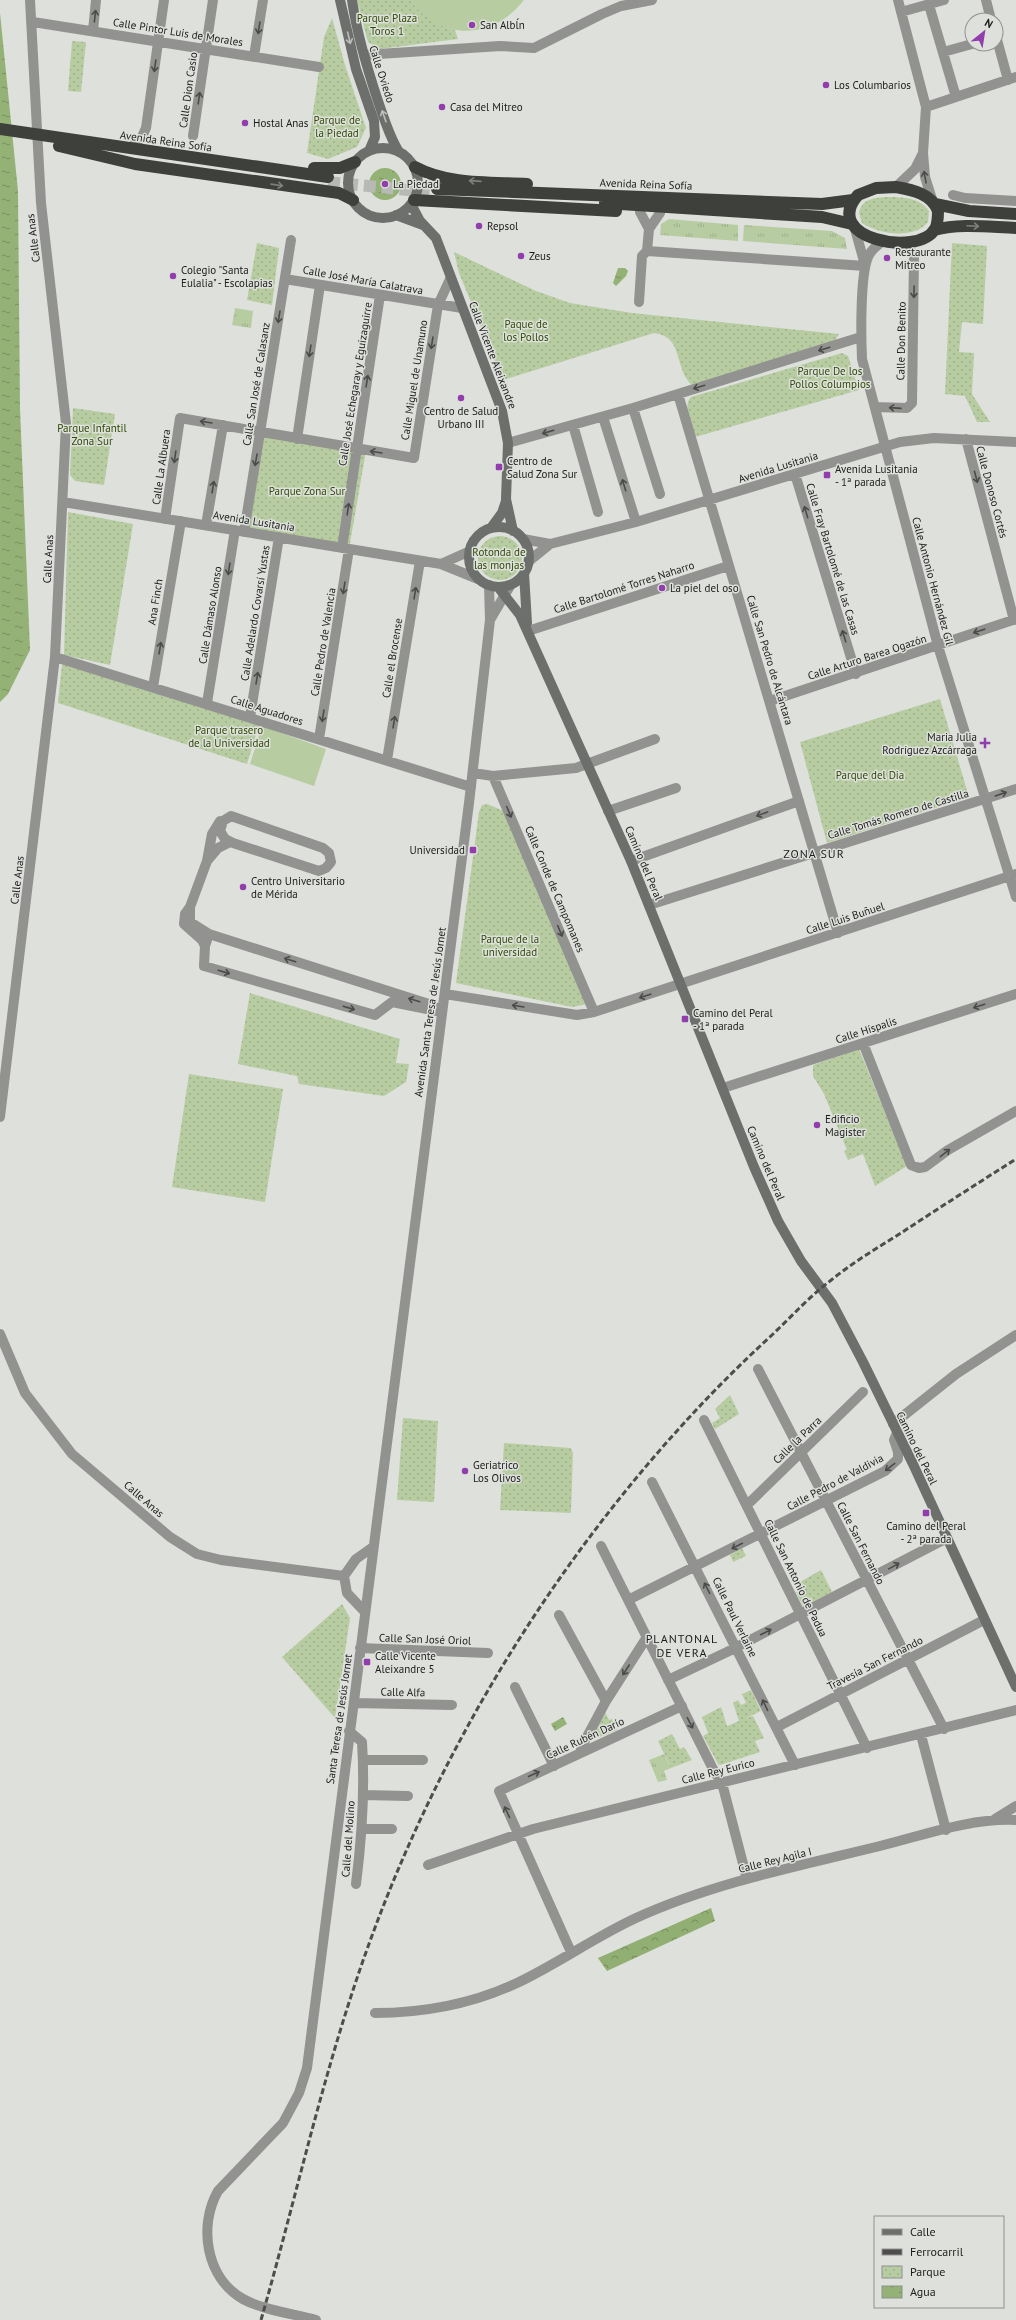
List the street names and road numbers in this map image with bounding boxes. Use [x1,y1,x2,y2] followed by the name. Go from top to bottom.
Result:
[112,15,244,49] street label: Calle Pintor Luis de Morales
[366,44,398,105] street label: Calle Oviedo
[176,51,200,129] street label: Calle Dion Casio
[119,128,213,154] street label: Avenida Reina Sofía
[599,175,693,193] street label: Avenida Reina Sofía
[23,213,43,263] street label: Calle Anas
[302,263,424,297] street label: Calle José María Calatrava
[466,299,520,411] street label: Calle Vicente Aleixandre
[335,301,375,467] street label: Calle José Echegaray y Eguizaguirre
[893,301,909,381] street label: Calle Don Benito
[398,319,430,441] street label: Calle Miguel de Unamuno
[239,321,273,447] street label: Calle San José de Calasanz
[149,428,173,506] street label: Calle La Albuera
[973,444,1011,540] street label: Calle Donoso Cortés
[736,448,820,486] street label: Avenida Lusitania
[803,481,863,637] street label: Calle Fray Bartolomé de las Casas
[212,508,296,534] street label: Avenida Lusitania
[909,515,957,647] street label: Calle Antonio Hernández Gil
[40,534,56,584] street label: Calle Anas
[237,544,273,682] street label: Calle Adelardo Covarsí Yustas
[552,558,696,616] street label: Calle Bartolomé Torres Naharro
[195,565,225,665] street label: Calle Dámaso Alonso
[144,578,166,626] street label: Ana Finch
[307,587,339,697] street label: Calle Pedro de Valencia
[744,593,796,727] street label: Calle San Pedro de Alcántara
[379,617,405,699] street label: Calle el Brocense
[806,631,928,683] street label: Calle Arturo Barea Ogazón
[229,692,305,728] street label: Calle Aguadores
[826,786,970,842] street label: Calle Tomás Romero de Castilla
[522,824,588,955] street label: Calle Conde de Campomanes
[622,824,666,903] street label: Camino del Peral
[7,855,27,905] street label: Calle Anas
[804,899,887,937] street label: Calle Luis Buñuel
[411,926,449,1098] street label: Avenida Santa Teresa de Jesús Jornet
[834,1013,899,1046] street label: Calle Híspalis
[744,1124,788,1203] street label: Camino del Peral
[893,1409,941,1488] street label: Camino del Peral
[770,1413,824,1467] street label: Calle la Parra
[784,1451,886,1513] street label: Calle Pedro de Valdivia
[121,1478,167,1520] street label: Calle Anas
[834,1499,888,1587] street label: Calle San Fernando
[761,1517,831,1639] street label: Calle San Antonio de Padua
[709,1575,761,1660] street label: Calle Paul Verlaine
[379,1630,472,1648] street label: Calle San José Oriol
[825,1633,925,1693] street label: Travesía San Fernando
[323,1653,355,1785] street label: Santa Teresa de Jesús Jornet
[380,1685,426,1699] street label: Calle Alfa
[544,1714,626,1762] street label: Calle Rubén Darío
[680,1755,756,1787] street label: Calle Rey Eurico
[338,1800,358,1878] street label: Calle del Molino
[737,1844,813,1876] street label: Calle Rey Agila I

